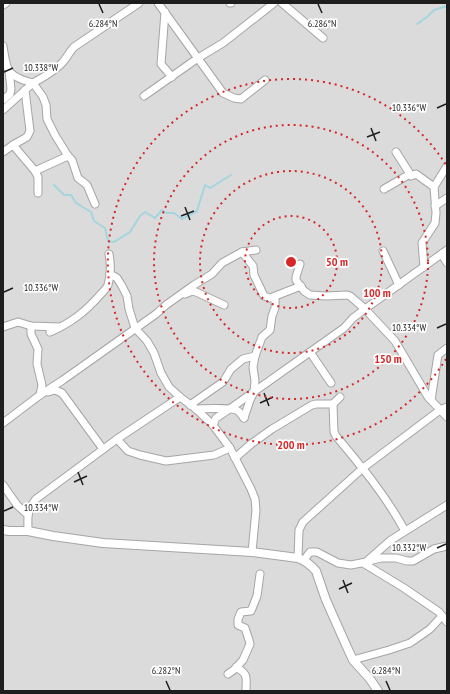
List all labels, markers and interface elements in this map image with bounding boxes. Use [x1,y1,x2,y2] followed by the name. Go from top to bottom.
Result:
[89,17,117,30] text: 6.284°N
[308,17,336,30] text: 6.286°N
[24,61,58,74] text: 10.338°W
[392,101,426,114] text: 10.336°W
[326,254,348,269] text: 50 m
[284,255,298,269] centre of rings
[24,281,58,294] text: 10.336°W
[363,285,391,300] text: 100 m
[392,321,426,334] text: 10.334°W
[374,351,402,366] text: 150 m
[277,437,305,452] text: 200 m
[24,501,58,514] text: 10.334°W
[392,541,426,554] text: 10.332°W
[152,664,180,677] text: 6.282°N
[372,664,400,677] text: 6.284°N

